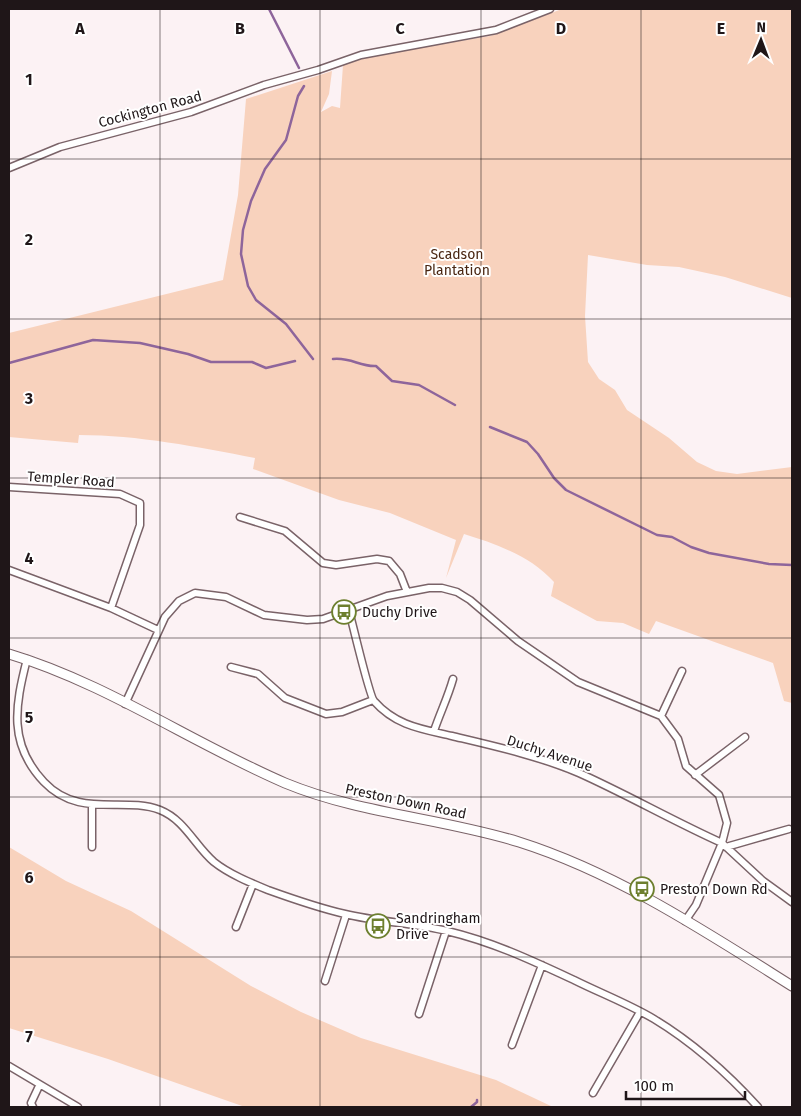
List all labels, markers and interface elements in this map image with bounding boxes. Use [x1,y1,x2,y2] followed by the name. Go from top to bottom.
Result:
[736,15,786,65] north arrow
[74,19,85,38] text: A
[235,19,245,38] text: B
[395,19,405,38] text: C
[556,19,566,38] text: D
[717,19,725,38] text: E
[756,19,766,36] text: N
[25,70,33,89] text: 1
[97,88,204,131] street label: Cockington Road
[25,230,33,249] text: 2
[424,246,490,279] park label: Scadson Plantation
[24,389,33,408] text: 3
[27,468,115,491] street label: Templer Road
[24,549,34,568] text: 4
[331,599,357,625] bus stop icon: Duchy Drive
[362,604,437,621] place label: Duchy Drive
[25,708,34,727] text: 5
[505,732,595,775] street label: Duchy Avenue
[344,780,468,823] street label: Preston Down Road
[24,868,34,887] text: 6
[629,876,655,902] bus stop icon: Preston Down Rd
[660,881,768,898] place label: Preston Down Rd
[396,910,480,943] place label: Sandringham Drive
[365,913,391,939] bus stop icon: Sandringham Drive
[25,1027,33,1046] text: 7
[626,1068,745,1100] scale bar
[634,1077,674,1095] text: 100 m

